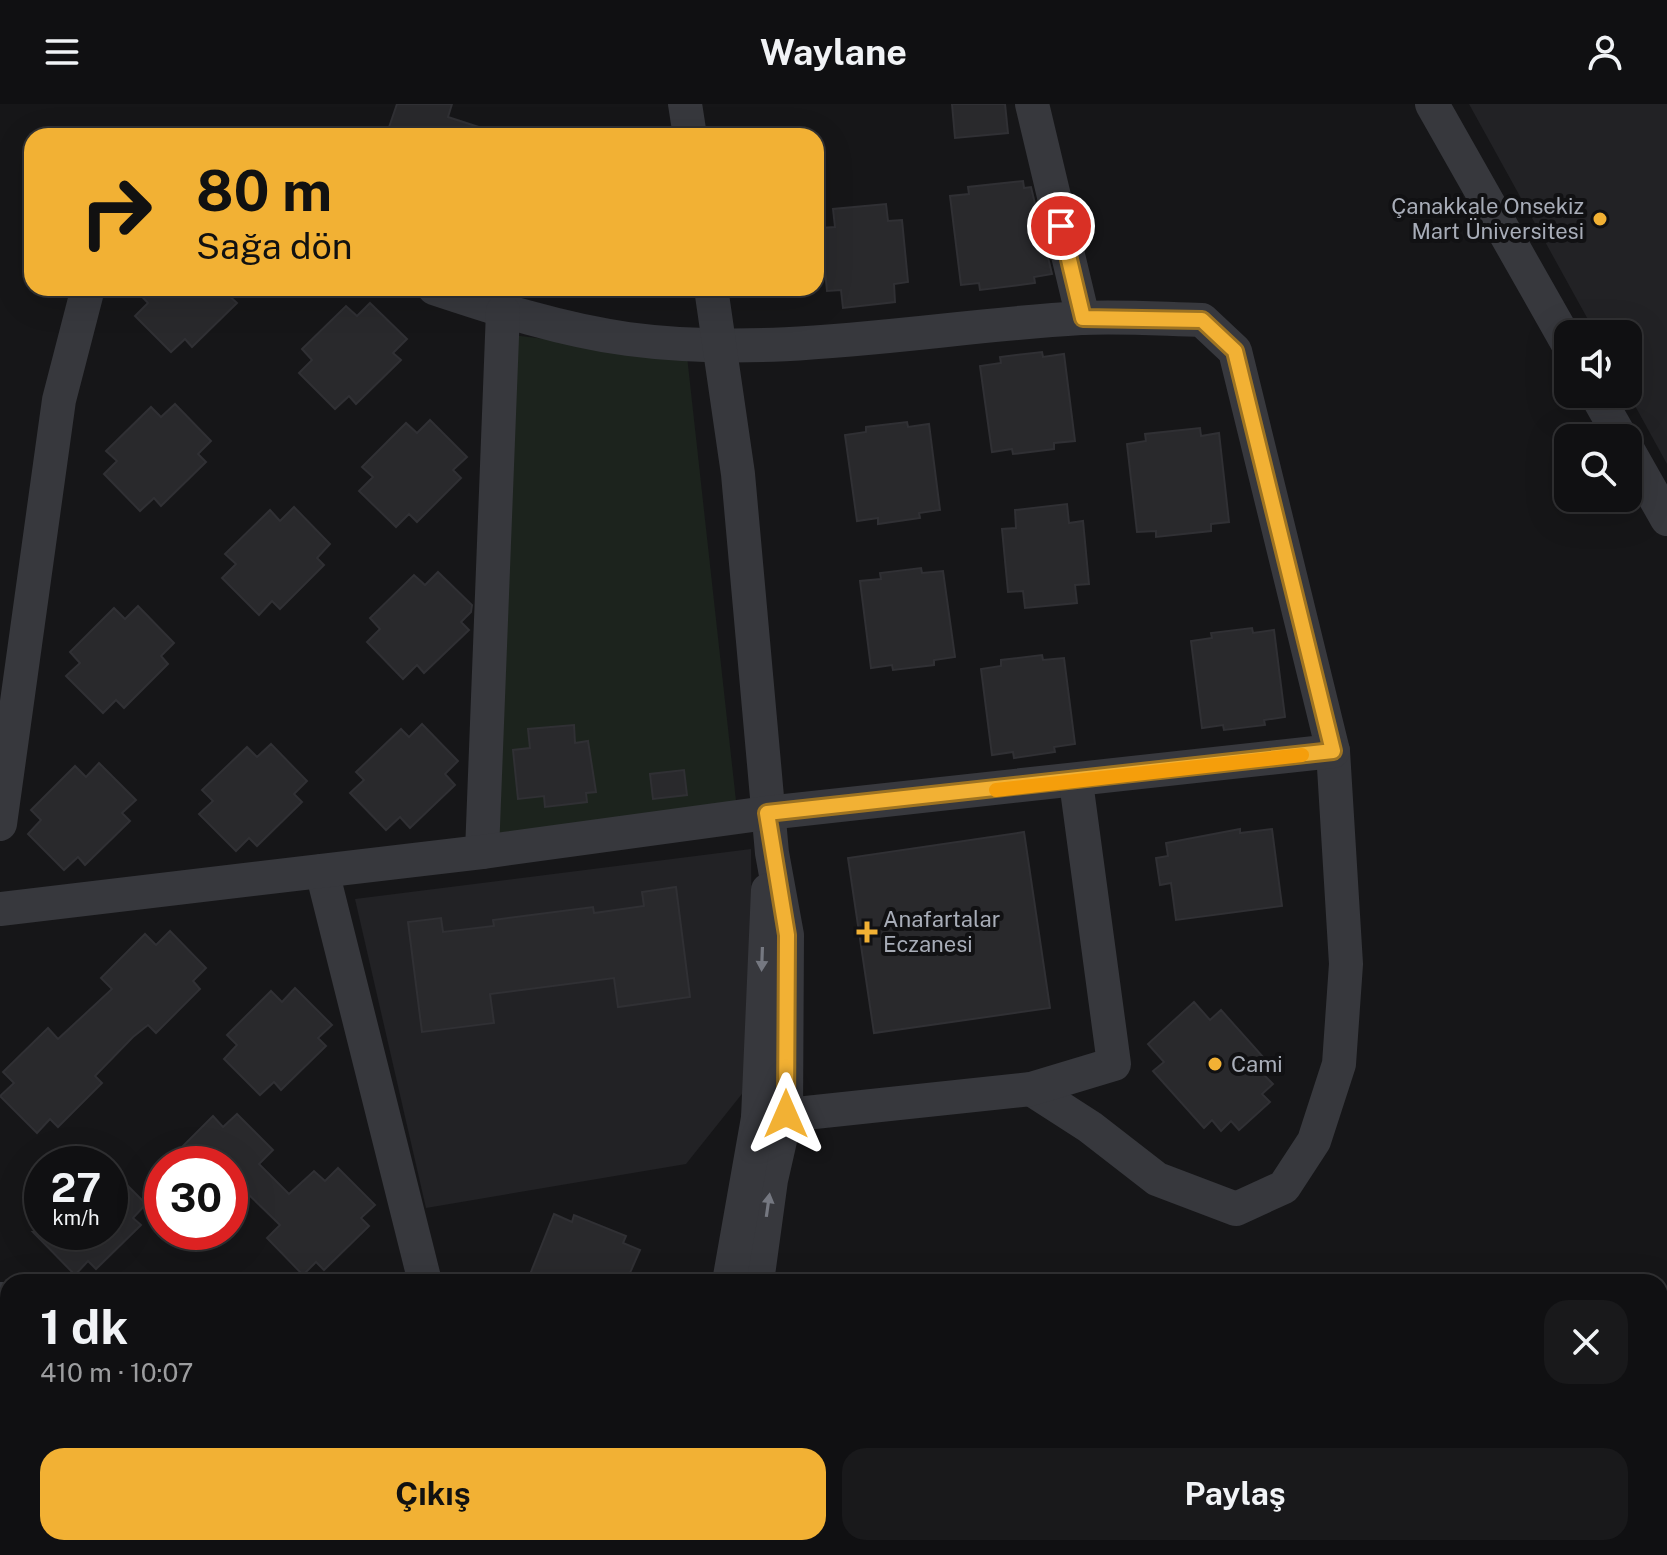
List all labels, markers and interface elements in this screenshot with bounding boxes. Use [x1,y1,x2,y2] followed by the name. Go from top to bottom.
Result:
[40,30,84,74] icon: menu
[1583,30,1627,74] icon: person
[760,31,907,73] text: Waylane
[196,158,332,224] text: 80 m
[64,160,168,264] icon: right
[1027,192,1095,260] pin
[1391,193,1584,244] place label: Çanakkale Onsekiz Mart Üniversitesi
[1039,204,1083,248] icon: arrive
[1591,210,1609,228] marker: Çanakkale Onsekiz Mart Üniversitesi
[196,225,353,267] text: Sağa dön
[1554,320,1642,512] map controls
[1554,320,1642,408] button: sound
[1554,424,1642,512] button: search
[883,906,1000,957] place label: Anafartalar Eczanesi
[858,923,876,941] marker: Anafartalar Eczanesi
[756,947,769,972] one-way arrow
[1231,1051,1283,1077] place label: Cami
[1206,1055,1224,1073] marker: Cami
[744,1072,828,1156] position arrow
[144,1146,248,1250] speed limit sign: 30
[51,1164,101,1211] text: 27
[762,1192,775,1217] one-way arrow
[52,1206,100,1230] text: km/h
[40,1298,128,1355] text: 1 dk
[1544,1300,1628,1384] button: close
[40,1357,193,1388] text: 410 m · 10:07
[40,1448,826,1540] button: Çıkış
[842,1448,1628,1540] button: Paylaş

